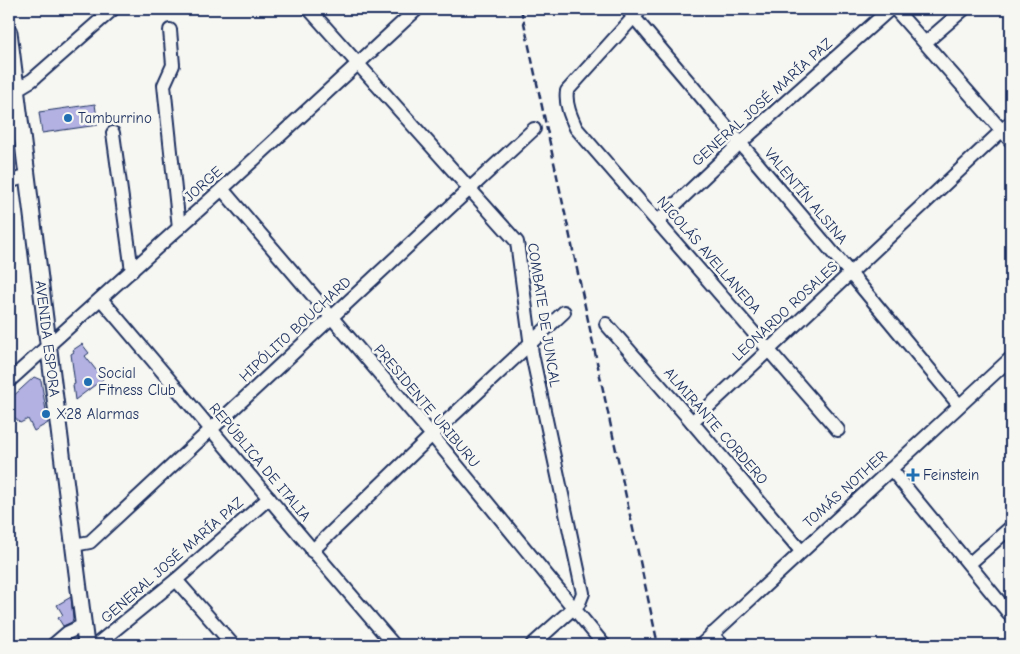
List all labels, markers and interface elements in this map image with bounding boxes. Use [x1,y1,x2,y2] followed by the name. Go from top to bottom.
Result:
[687,33,836,170] street label: GENERAL JOSÉ MARÍA PAZ
[78,109,152,127] place label: Tamburrino
[62,112,74,124] marker: Tamburrino
[761,144,852,248] street label: VALENTÍN ALSINA
[180,162,226,206] street label: JORGE
[653,192,766,318] street label: NICOLÁS AVELLANEDA
[524,241,564,389] street label: COMBATE DE JUNCAL
[728,257,842,365] street label: LEONARDO ROSALES
[235,272,355,385] street label: HIPÓLITO BOUCHARD
[31,279,64,398] street label: AVENIDA ESPORA
[370,341,484,471] street label: PRESIDENTE URIBURU
[98,364,176,399] place label: Social Fitness Club
[660,364,772,488] street label: ALMIRANTE CORDERO
[82,376,94,388] marker: Social Fitness Club
[205,399,316,525] street label: REPÚBLICA DE ITALIA
[56,405,139,423] place label: X28 Alarmas
[40,408,52,420] marker: X28 Alarmas
[799,446,891,531] street label: TOMÁS NOTHER
[923,466,979,484] place label: Feinstein
[907,469,919,481] marker: Feinstein
[96,492,247,627] street label: GENERAL JOSÉ MARÍA PAZ

